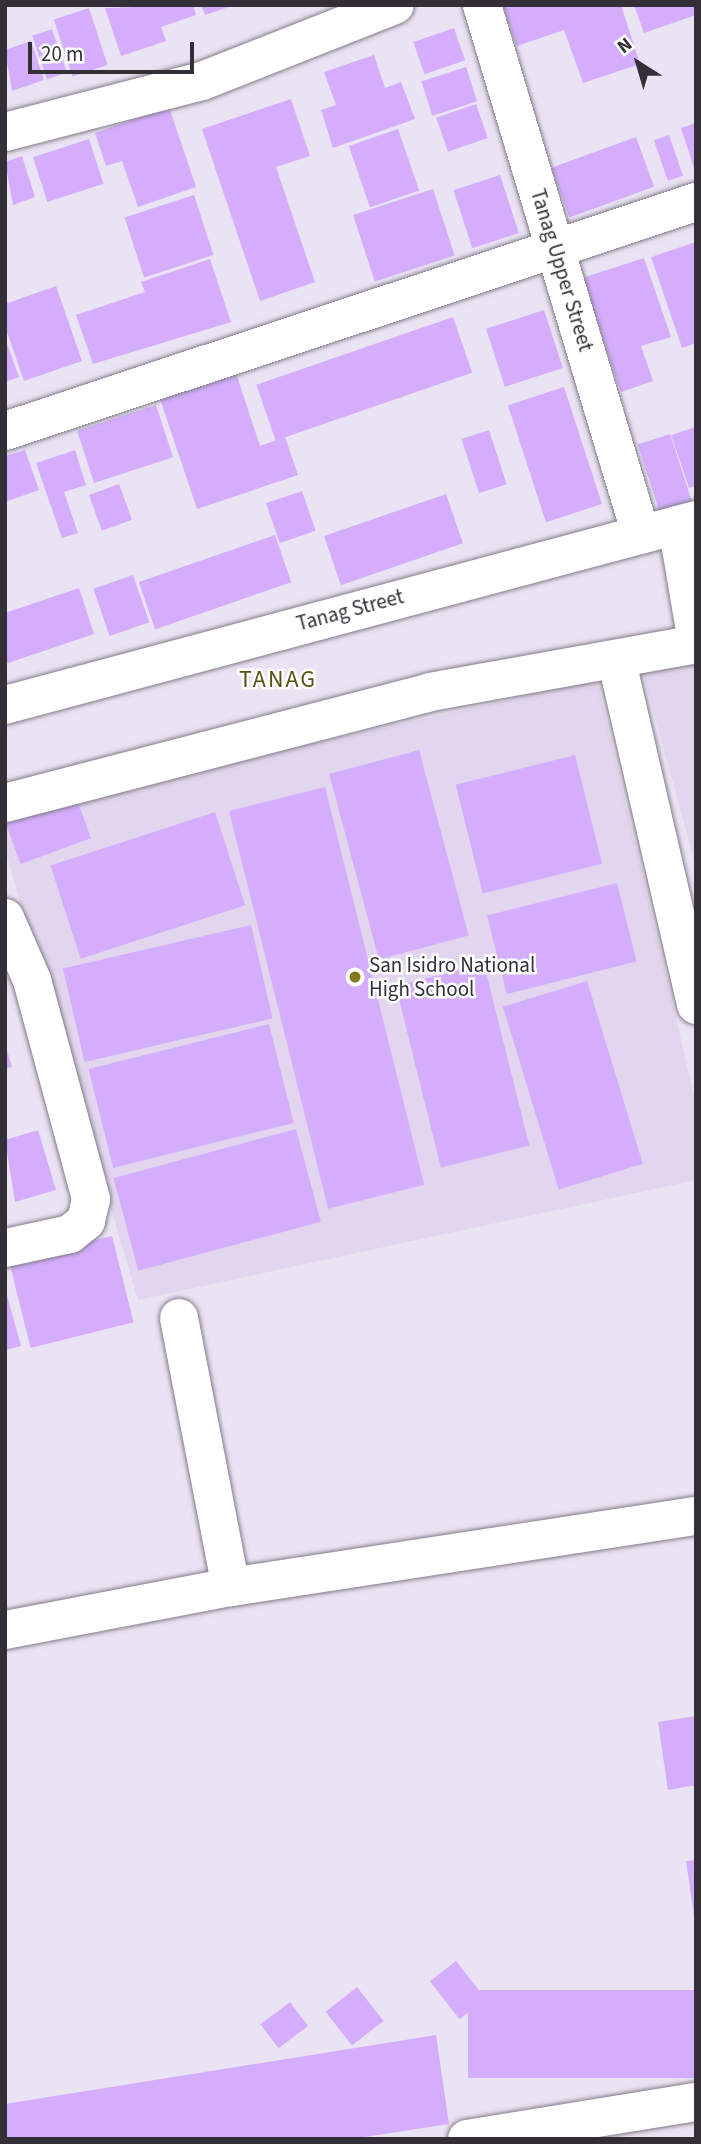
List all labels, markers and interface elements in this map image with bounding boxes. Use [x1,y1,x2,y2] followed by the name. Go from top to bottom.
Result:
[32,28,198,72] scale bar
[603,28,673,98] north arrow
[612,31,638,60] text: N
[41,39,83,69] text: 20 m
[525,186,599,354] street label: Tanag Upper Street
[294,584,406,636] street label: Tanag Street
[240,666,316,694] district label: TANAG
[369,952,535,1002] place label: San Isidro National High School
[347,969,363,985] marker: San Isidro National High School

